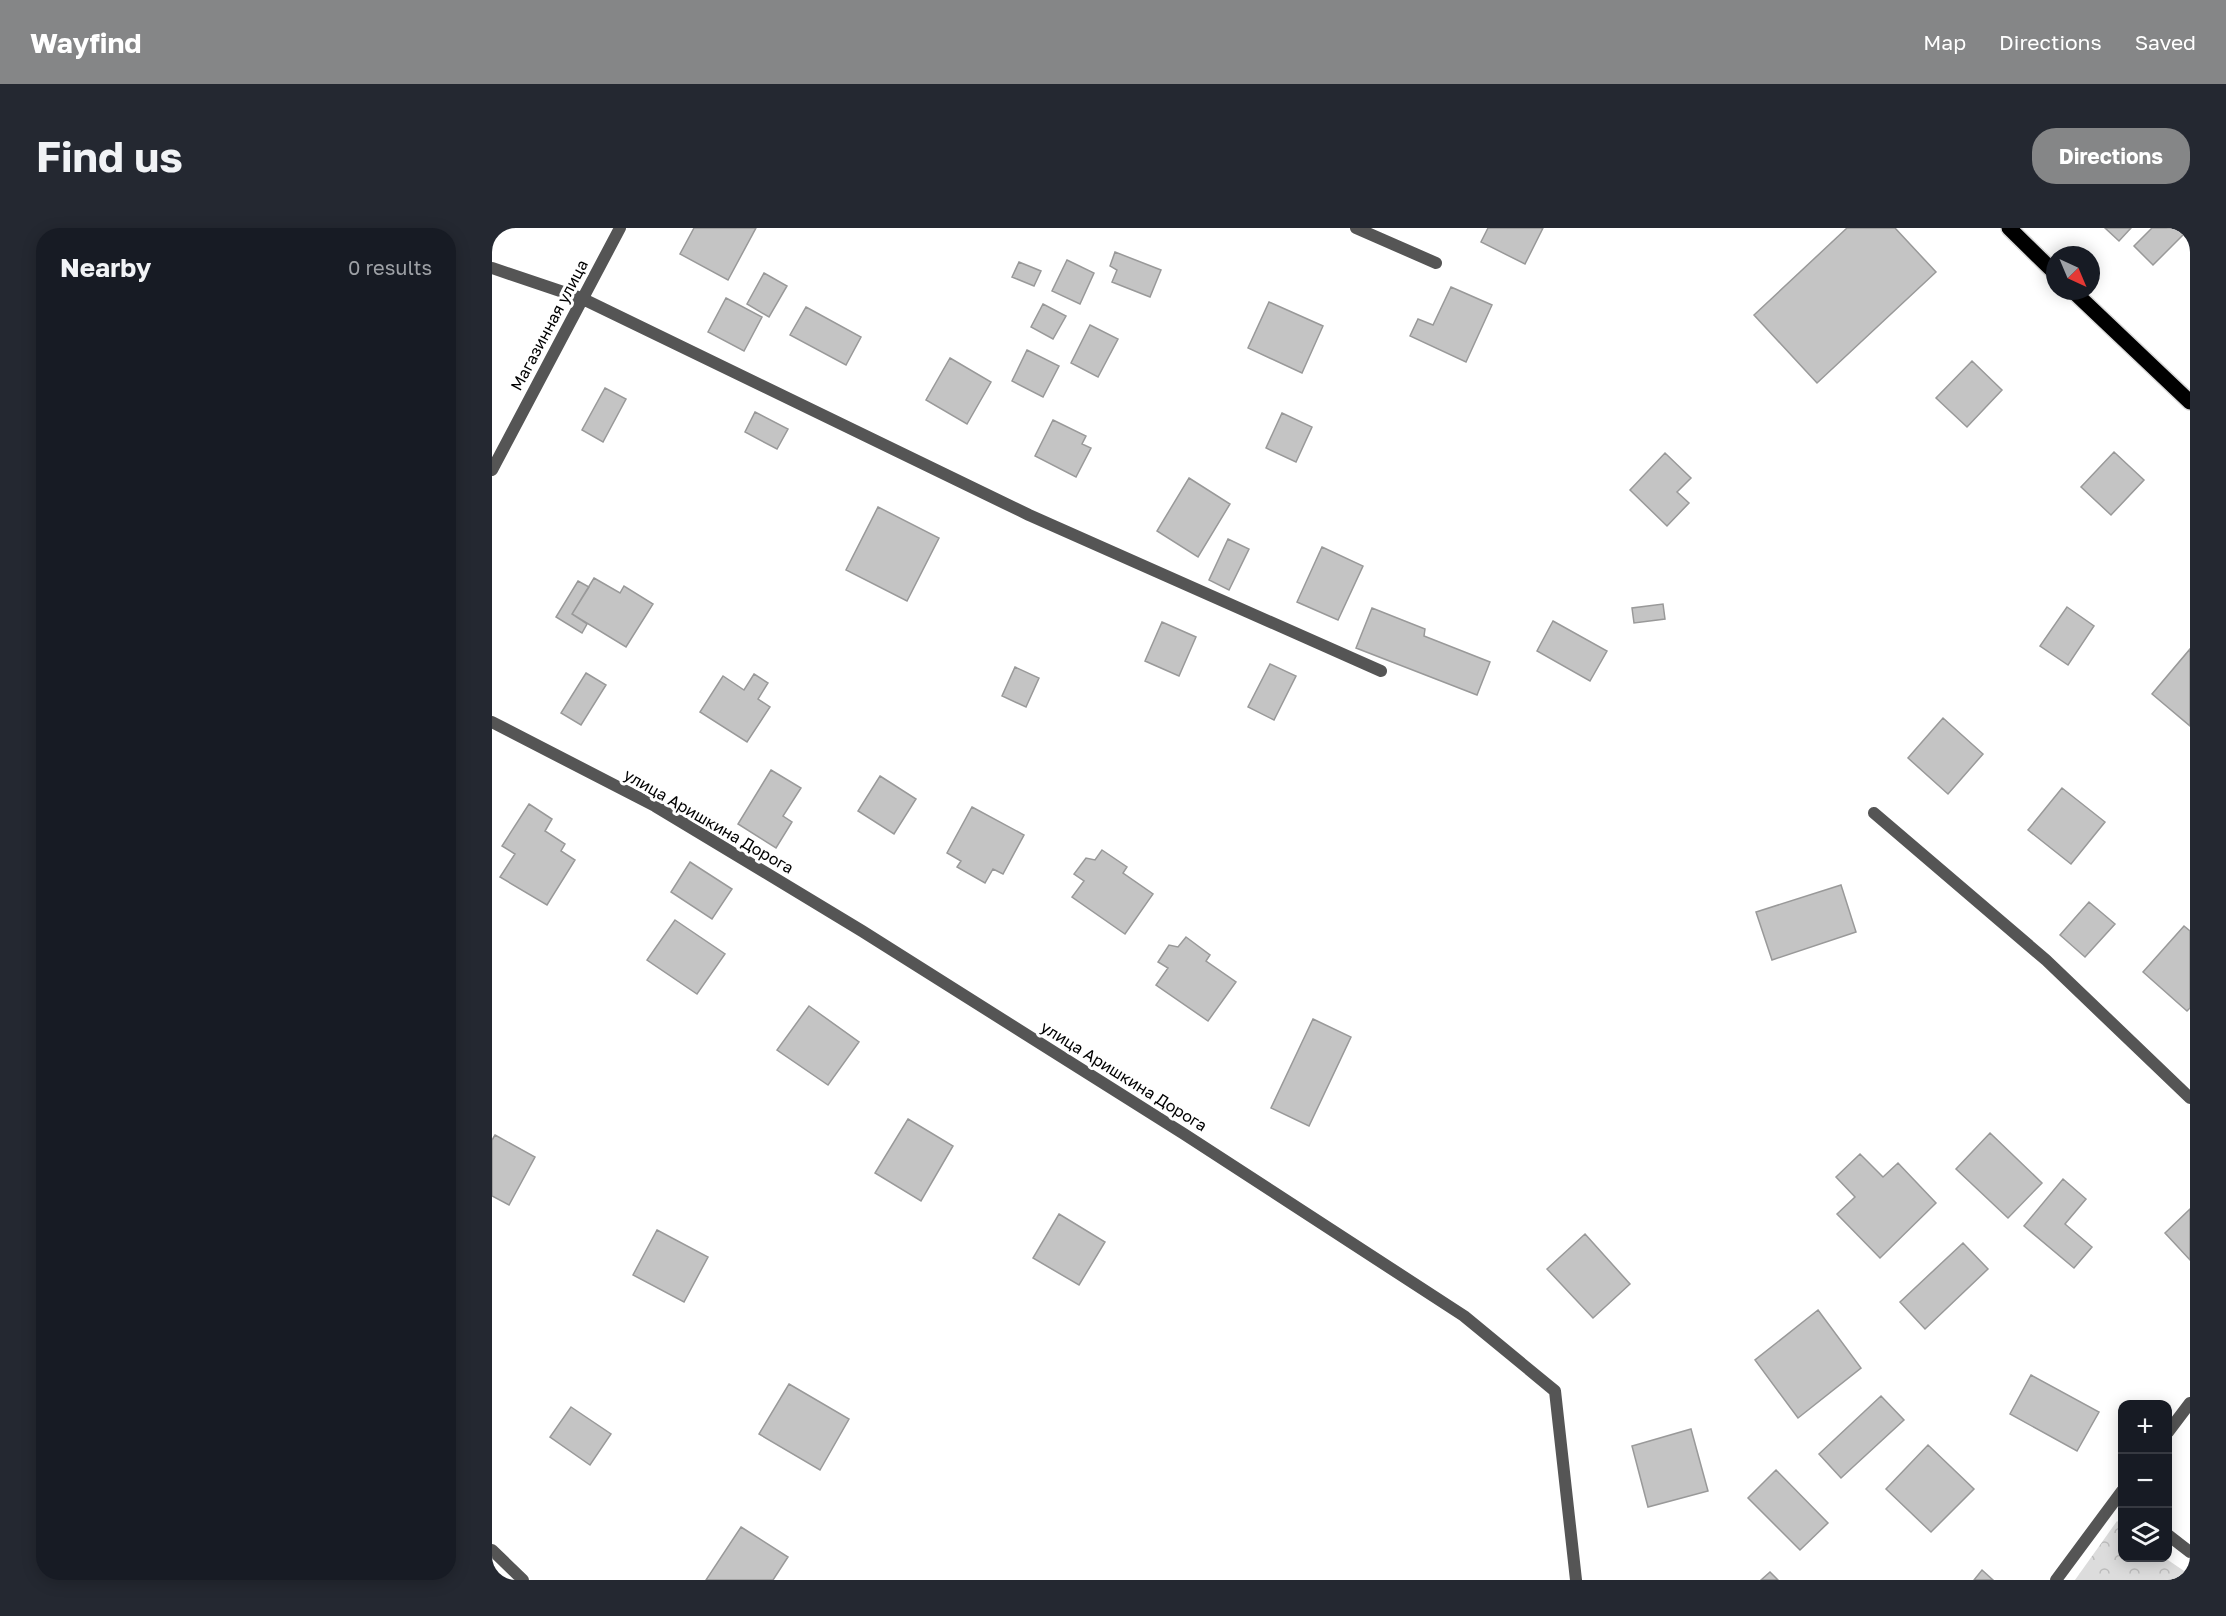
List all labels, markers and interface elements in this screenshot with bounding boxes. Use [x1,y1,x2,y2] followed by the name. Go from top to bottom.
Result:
[30,26,142,59] text: Wayfind
[1923,29,1966,55] text: Map
[1999,29,2102,55] text: Directions
[2135,29,2196,55] text: Saved
[2032,128,2190,184] button: Directions
[36,131,183,181] text: Find us
[2046,246,2100,300] north arrow
[60,252,151,283] text: Nearby
[348,255,432,279] text: 0 results
[506,256,592,394] street label: Магазинная улица
[621,764,797,878] street label: улица Аришкина Дорога
[1037,1016,1211,1136] street label: улица Аришкина Дорога
[2118,1400,2172,1562] map controls
[2118,1400,2172,1454] button: +
[2118,1454,2172,1508] button: −
[2118,1508,2172,1562] button: layers

